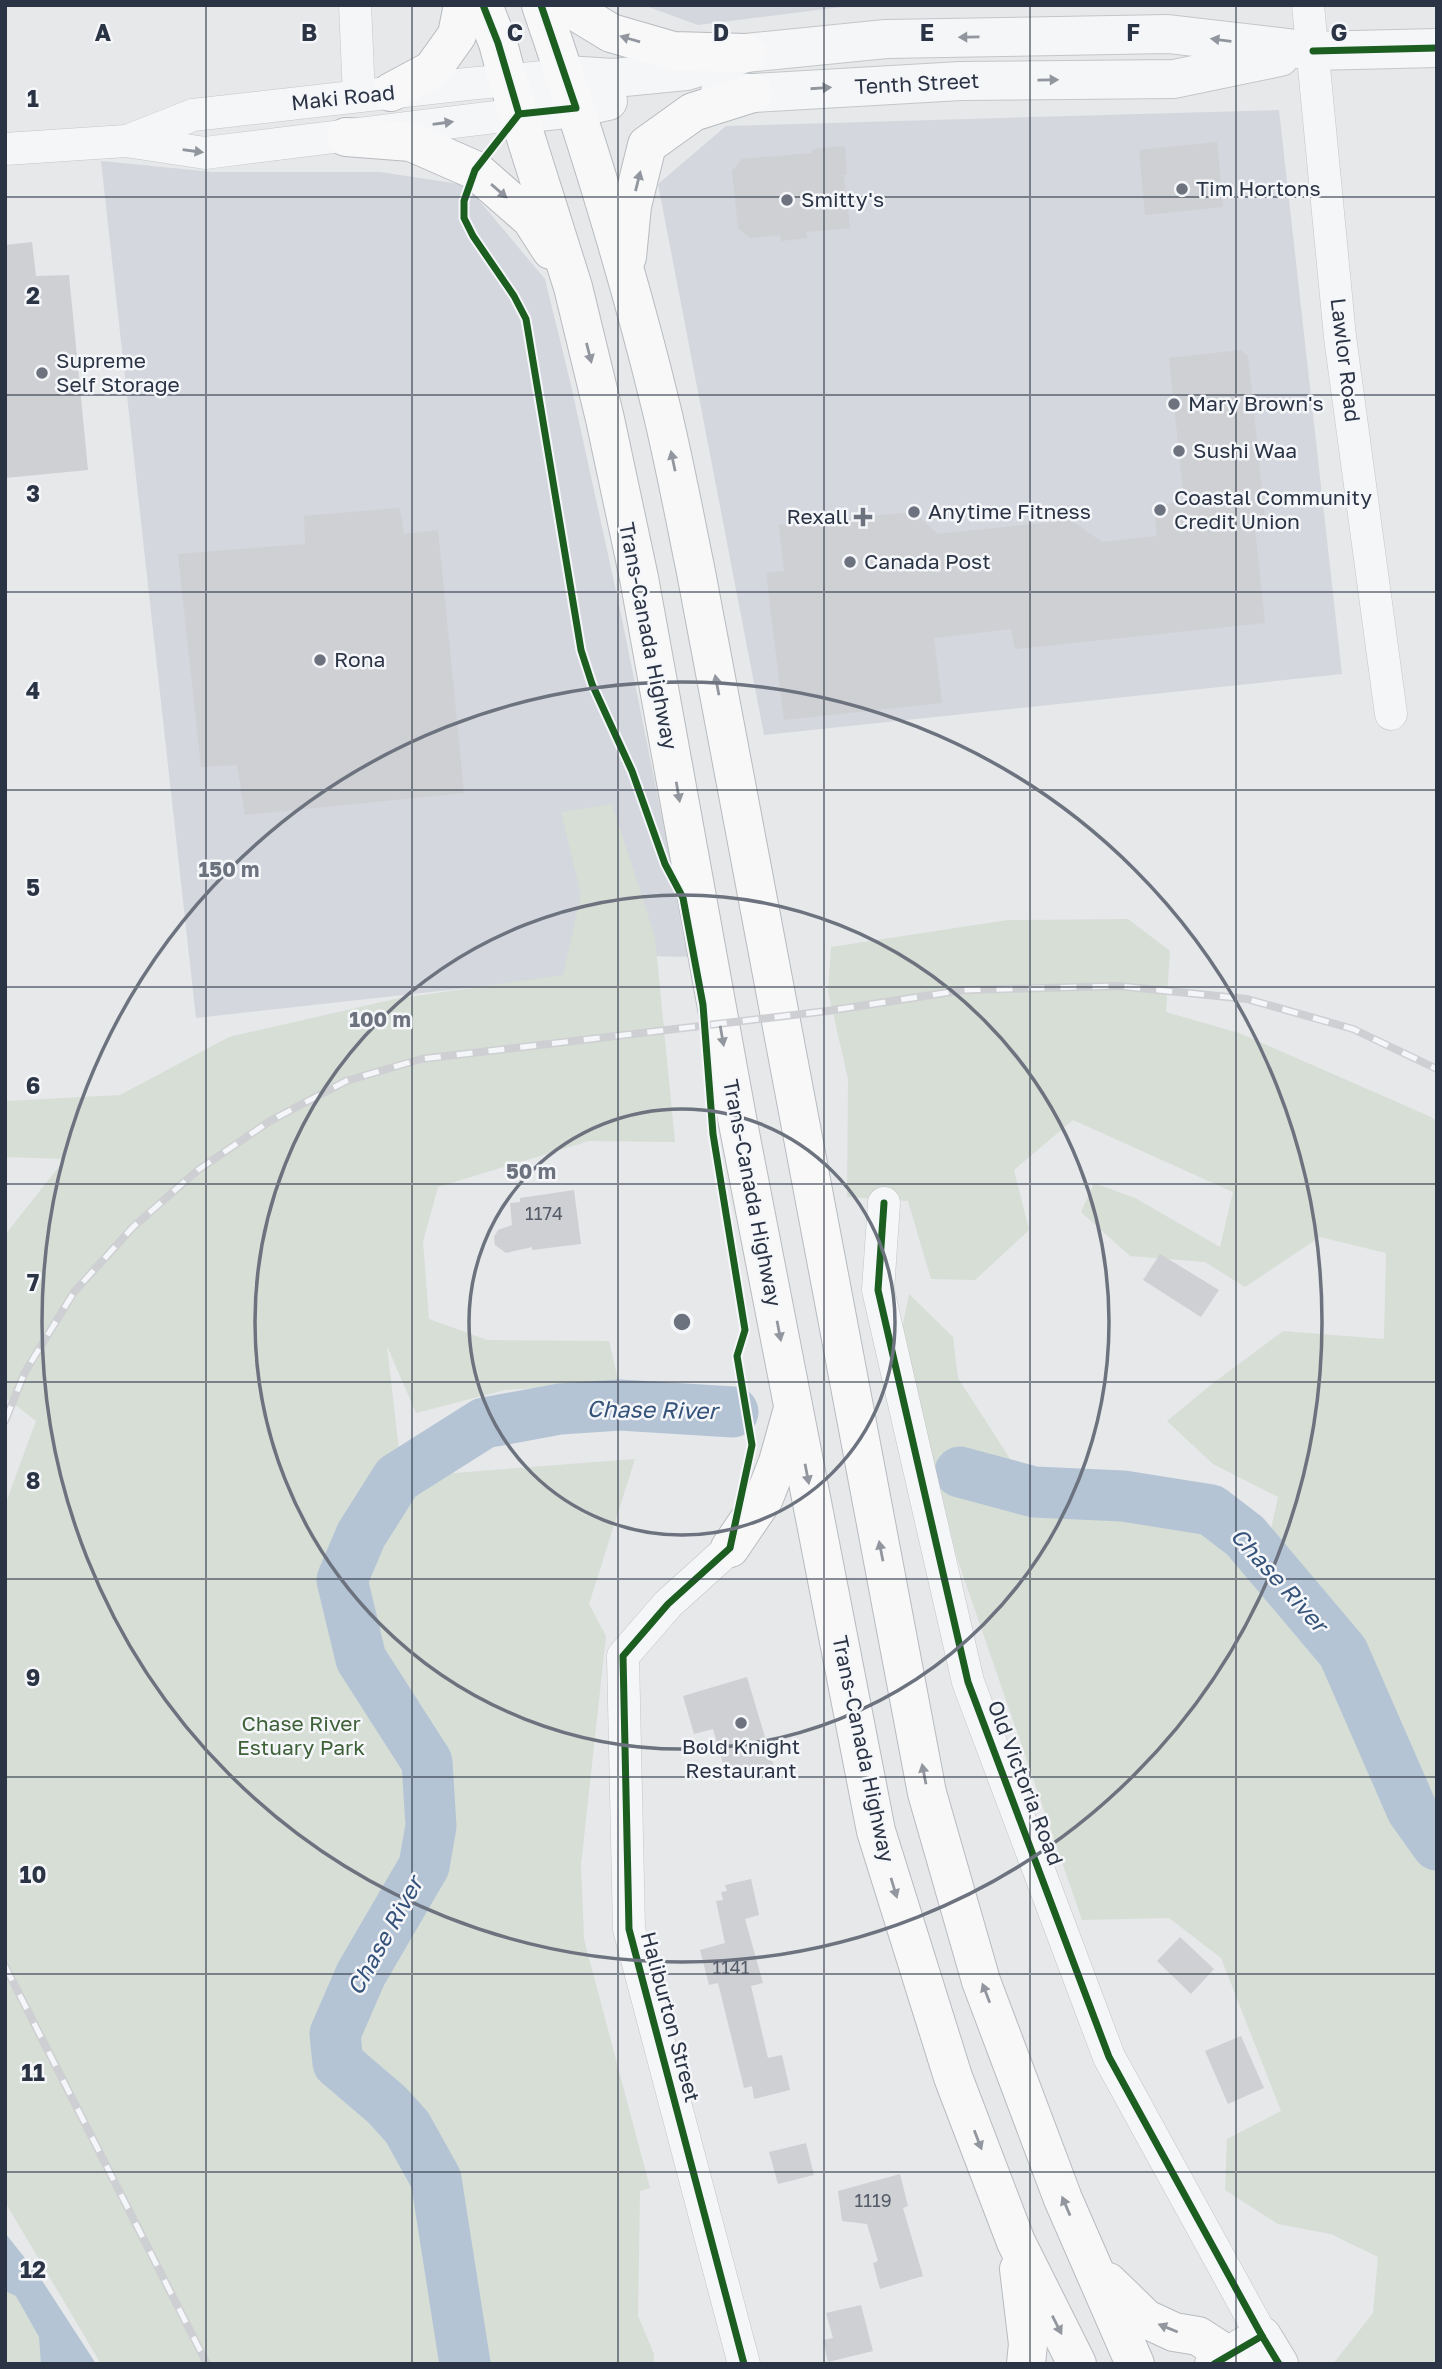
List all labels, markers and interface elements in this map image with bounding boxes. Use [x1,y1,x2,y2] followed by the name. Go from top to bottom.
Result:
[95,18,112,46] text: A
[301,18,317,46] text: B
[507,18,523,46] text: C
[713,18,729,46] text: D
[920,18,934,46] text: E
[1126,18,1140,46] text: F
[1331,18,1347,46] text: G
[958,31,980,43] one-way arrow
[620,33,641,43] one-way arrow
[1210,34,1232,45] one-way arrow
[854,67,980,99] street label: Tenth Street
[1037,74,1059,86] one-way arrow
[290,79,396,115] street label: Maki Road
[810,83,832,94] one-way arrow
[27,84,39,112] text: 1
[432,117,454,128] one-way arrow
[182,146,204,157] one-way arrow
[633,170,644,192] one-way arrow
[1196,175,1321,201] place label: Tim Hortons
[1174,181,1190,197] marker: Tim Hortons
[490,182,507,198] one-way arrow
[801,186,884,212] place label: Smitty's
[779,192,795,208] marker: Smitty's
[26,281,40,309] text: 2
[1325,296,1367,423] street label: Lawlor Road
[584,342,595,364] one-way arrow
[56,347,180,397] place label: Supreme Self Storage
[34,365,50,381] marker: Supreme Self Storage
[1188,390,1324,416] place label: Mary Brown's
[1166,396,1182,412] marker: Mary Brown's
[1193,437,1297,463] place label: Sushi Waa
[1171,443,1187,459] marker: Sushi Waa
[667,450,678,472] one-way arrow
[26,479,40,507] text: 3
[1174,484,1372,534] place label: Coastal Community Credit Union
[928,498,1091,524] place label: Anytime Fitness
[1152,502,1168,518] marker: Coastal Community Credit Union
[787,503,849,529] place label: Rexall
[906,504,922,520] marker: Anytime Fitness
[855,509,871,525] marker: Rexall
[614,520,684,752] street label: Trans-Canada Highway
[864,548,991,574] place label: Canada Post
[842,554,858,570] marker: Canada Post
[334,646,385,672] place label: Rona
[312,652,328,668] marker: Rona
[711,674,722,696] one-way arrow
[26,676,40,704] text: 4
[673,781,684,803] one-way arrow
[199,856,259,882] text: 150 m
[26,873,40,901] text: 5
[349,1006,411,1032] text: 100 m
[717,1025,728,1047] one-way arrow
[26,1071,40,1099] text: 6
[718,1077,788,1309] street label: Trans-Canada Highway
[506,1158,556,1184] text: 50 m
[525,1202,563,1224] house number: 1174
[27,1268,39,1296] text: 7
[670,1310,694,1334] centre of rings
[774,1320,785,1342] one-way arrow
[586,1394,721,1424] water label: Chase River
[801,1463,812,1485] one-way arrow
[26,1466,40,1494] text: 8
[1226,1521,1336,1639] water label: Chase River
[875,1540,886,1562] one-way arrow
[827,1633,901,1865] street label: Trans-Canada Highway
[26,1663,40,1691] text: 9
[982,1696,1069,1869] street label: Old Victoria Road
[237,1710,365,1760] park label: Chase River Estuary Park
[733,1715,749,1731] marker: Bold Knight Restaurant
[682,1733,800,1783] place label: Bold Knight Restaurant
[918,1763,929,1785] one-way arrow
[20,1860,46,1888] text: 10
[340,1869,429,1999] water label: Chase River
[890,1878,900,1899] one-way arrow
[636,1929,706,2105] street label: Haliburton Street
[712,1956,750,1978] house number: 1141
[980,1983,991,2004] one-way arrow
[21,2058,45,2086] text: 11
[972,2130,983,2151] one-way arrow
[854,2189,892,2211] house number: 1119
[1061,2195,1072,2216] one-way arrow
[20,2255,46,2283] text: 12
[1052,2315,1063,2335] one-way arrow
[1157,2323,1178,2334] one-way arrow

